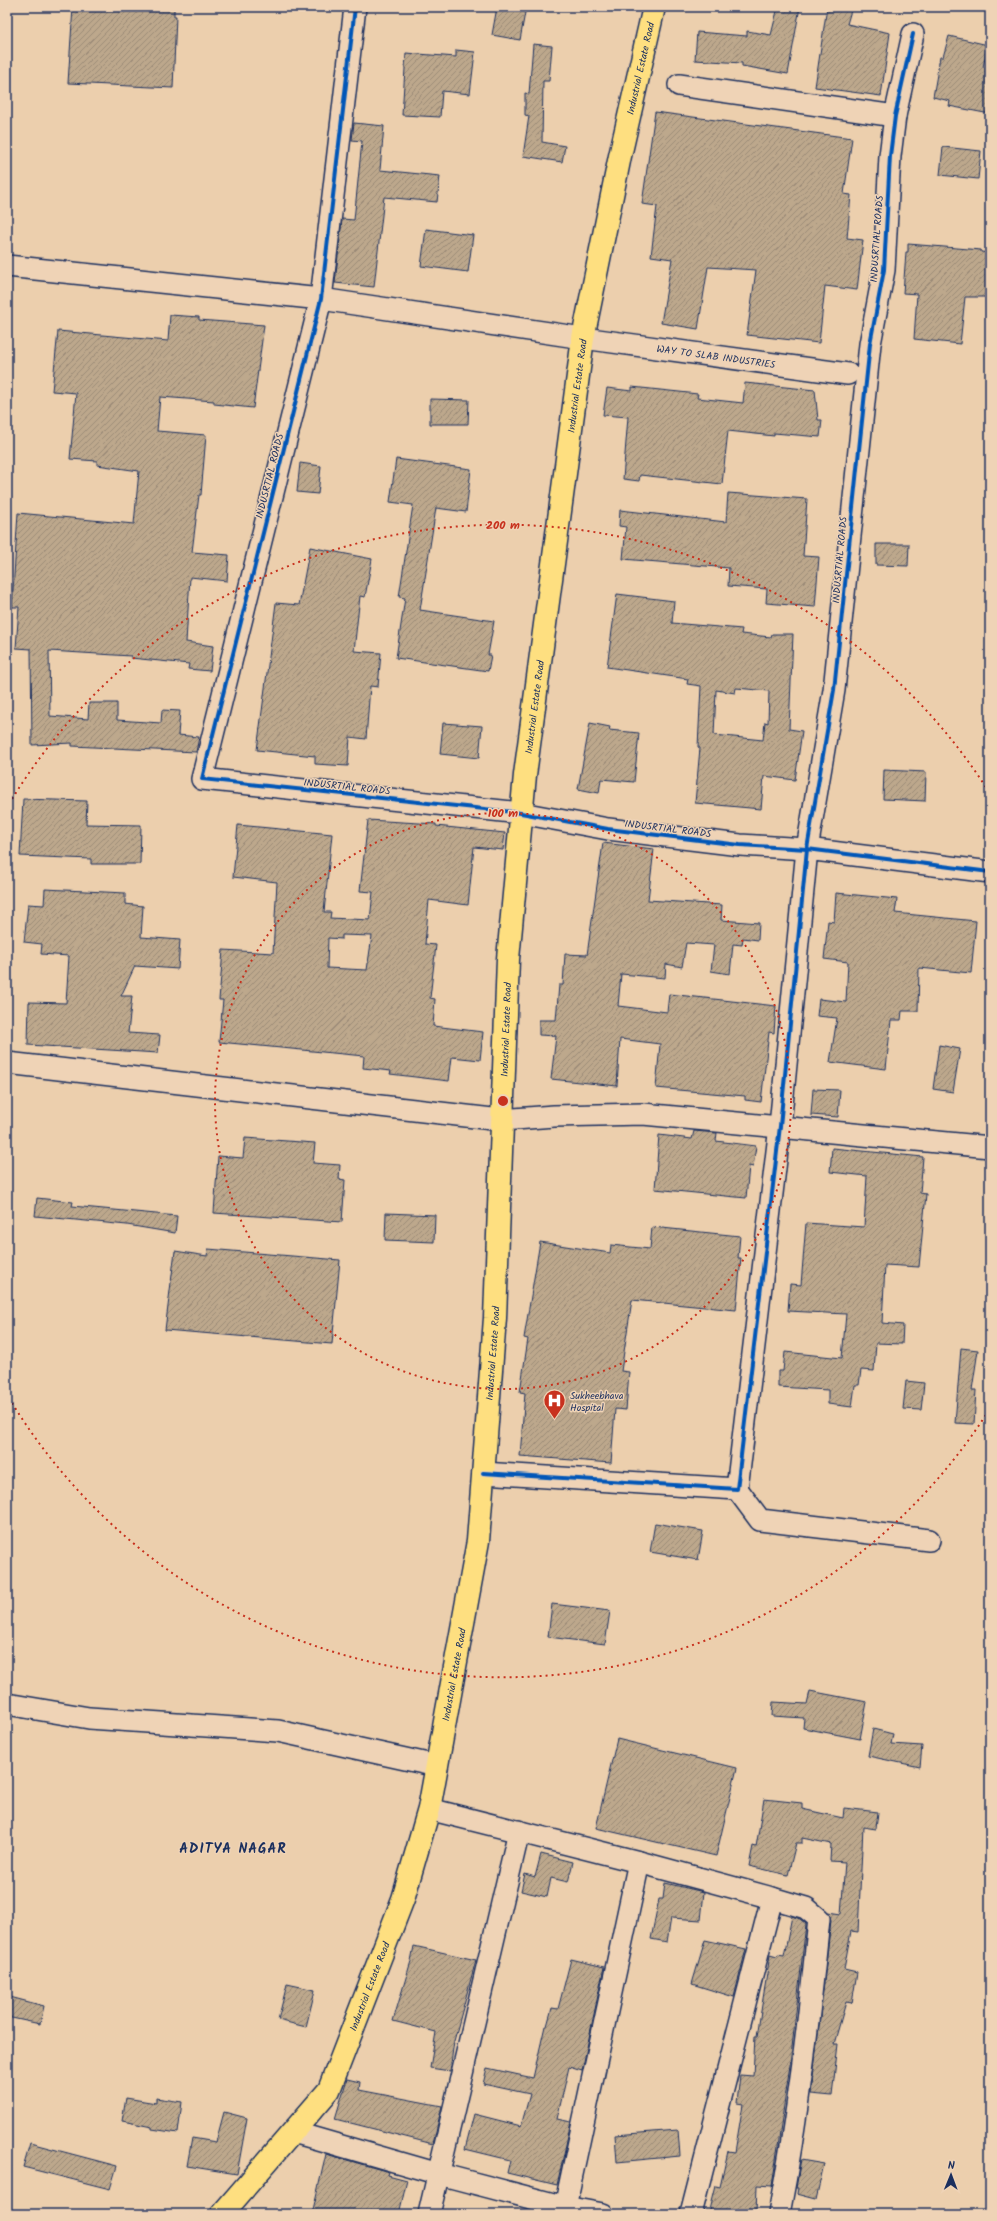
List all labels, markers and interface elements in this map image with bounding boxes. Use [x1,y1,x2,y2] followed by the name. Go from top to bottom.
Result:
[623,20,660,116] street label: Industrial Estate Road
[866,194,888,283] street label: INDUSRTIAL ROADS
[564,337,592,434] street label: Industrial Estate Road
[656,341,777,373] street label: WAY TO SLAB INDUSTRIES
[252,431,288,521] street label: INDUSRTIAL ROADS
[828,515,852,604] street label: INDUSRTIAL ROADS
[486,516,520,535] text: 200 m
[521,658,549,755] street label: Industrial Estate Road
[303,774,392,800] street label: INDUSRTIAL ROADS
[488,804,518,823] text: 100 m
[624,816,713,842] street label: INDUSRTIAL ROADS
[497,981,516,1077] street label: Industrial Estate Road
[496,1094,510,1108] centre of rings
[482,1305,504,1401] street label: Industrial Estate Road
[542,1388,568,1421] hospital icon: Sukheebhava Hospital
[570,1388,624,1416] place label: Sukheebhava Hospital
[438,1626,471,1723] street label: Industrial Estate Road
[179,1838,287,1860] district label: ADITYA NAGAR
[346,1939,395,2034] street label: Industrial Estate Road
[931,2155,971,2195] north arrow
[948,2157,955,2175] text: N

